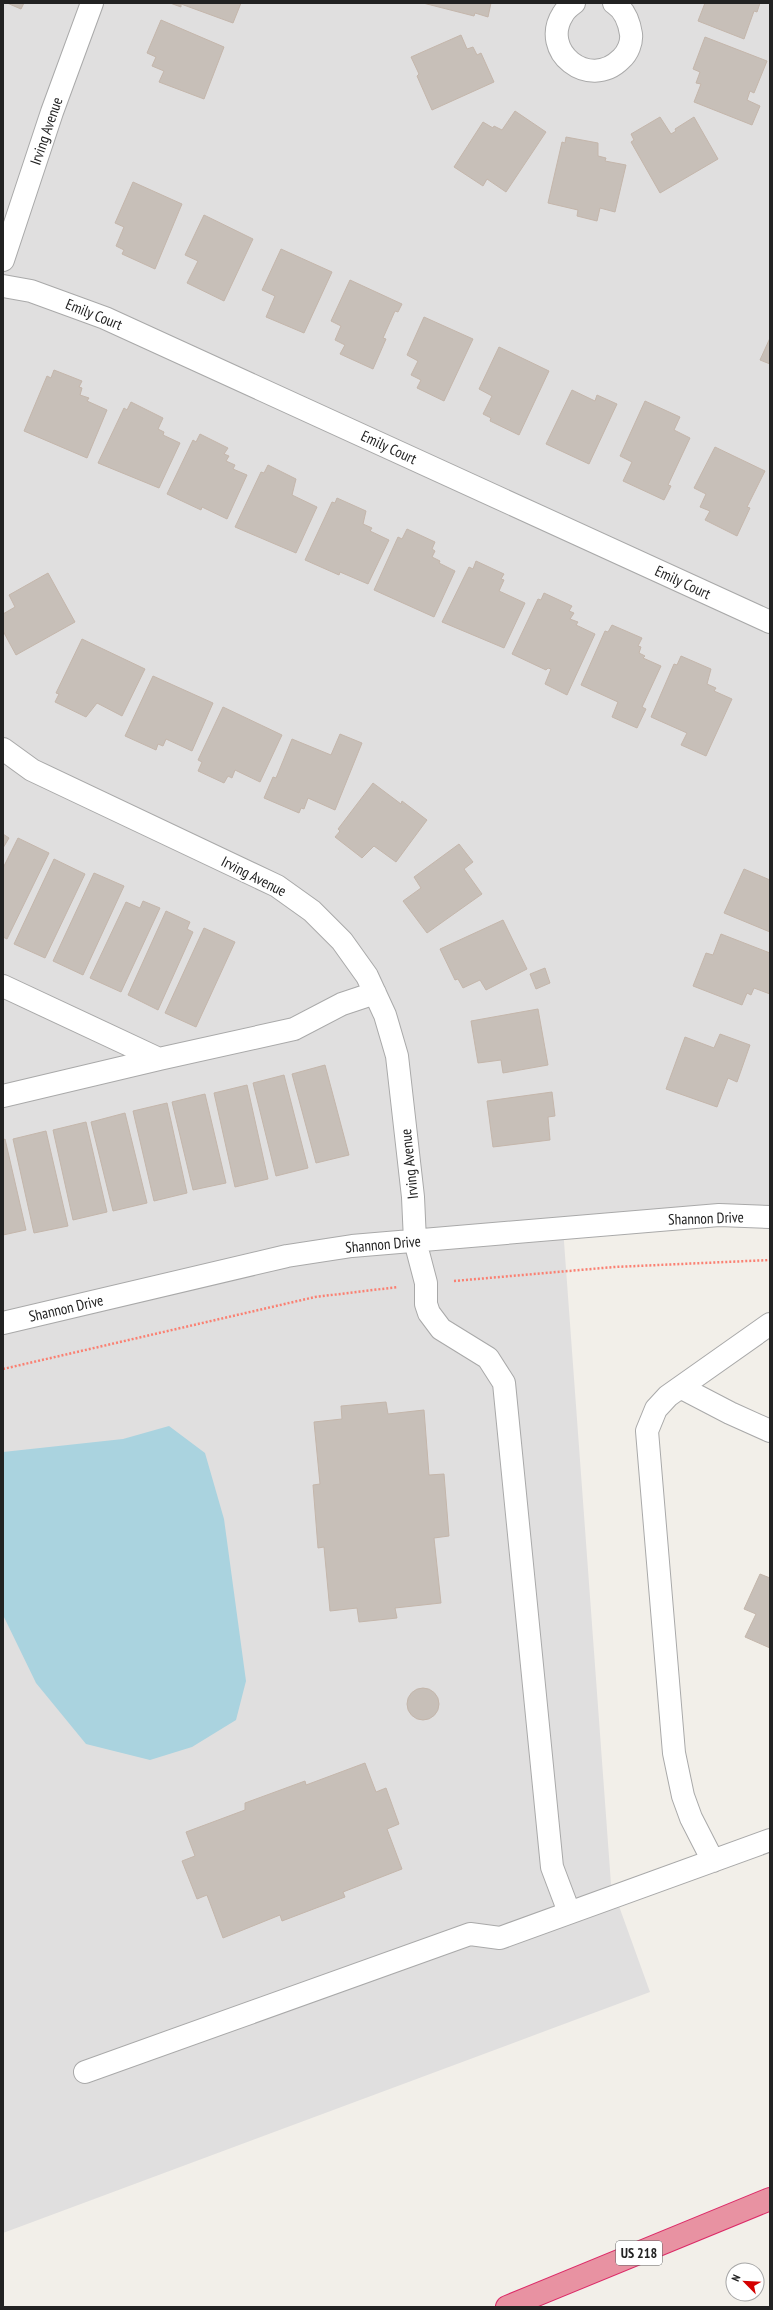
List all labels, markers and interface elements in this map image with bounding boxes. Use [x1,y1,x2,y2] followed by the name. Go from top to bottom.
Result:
[26,95,66,167] street label: Irving Avenue
[63,294,125,334] street label: Emily Court
[358,426,420,468] street label: Emily Court
[652,561,714,603] street label: Emily Court
[218,852,290,900] street label: Irving Avenue
[396,1128,422,1200] street label: Irving Avenue
[668,1207,744,1229] street label: Shannon Drive
[344,1231,422,1257] street label: Shannon Drive
[27,1290,105,1326] street label: Shannon Drive
[616,2241,662,2265] road number: US 218
[725,2262,765,2302] north arrow
[728,2272,743,2283] text: N

